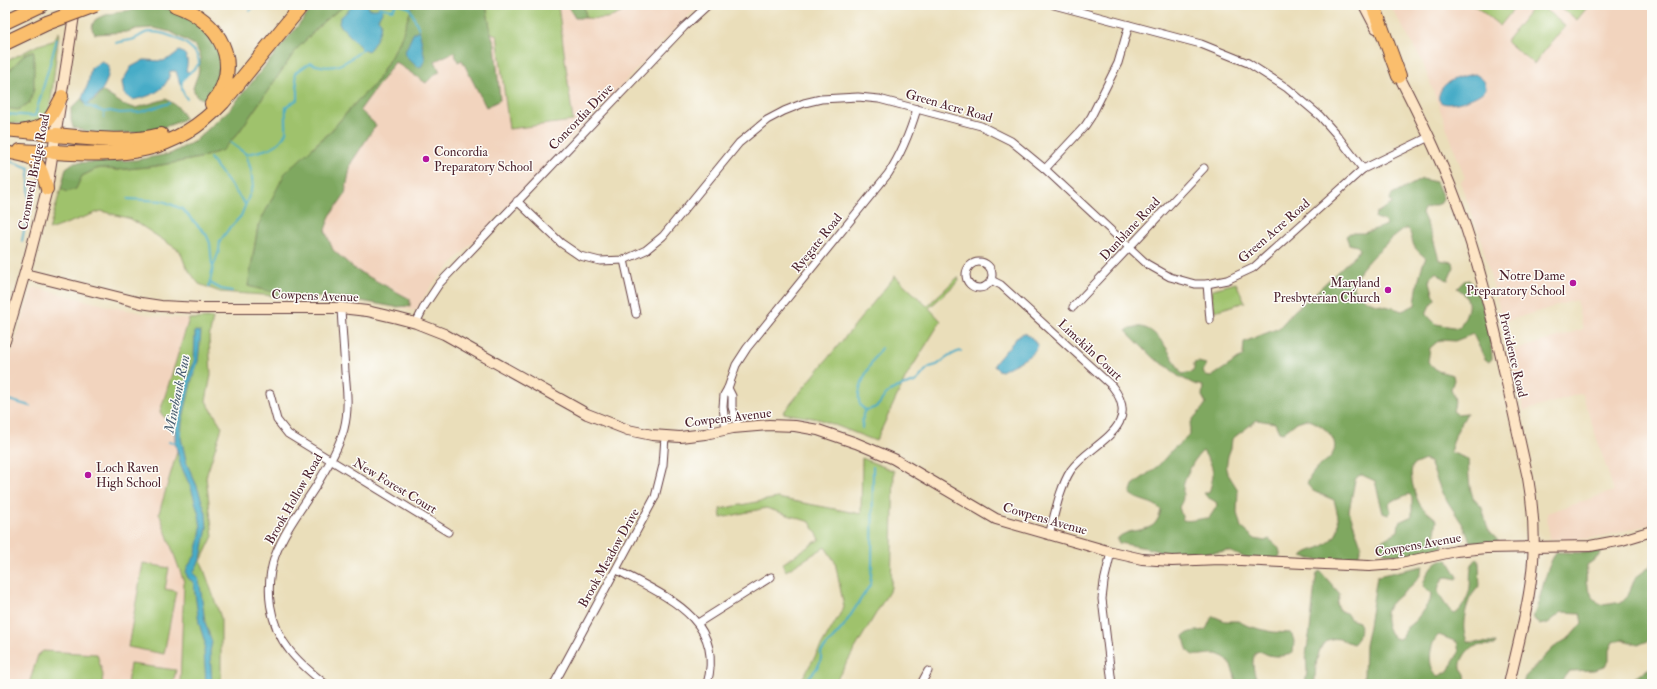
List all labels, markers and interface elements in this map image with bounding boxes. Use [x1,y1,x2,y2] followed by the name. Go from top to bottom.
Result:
[545,80,617,154] street label: Concordia Drive
[904,86,995,126] street label: Green Acre Road
[15,112,53,231] street label: Cromwell Bridge Road
[434,144,533,176] place label: Concordia Preparatory School
[421,154,431,164] marker: Concordia Preparatory School
[1097,193,1164,264] street label: Dunblane Road
[1235,195,1314,266] street label: Green Acre Road
[788,210,847,276] street label: Ryegate Road
[1466,268,1566,300] place label: Notre Dame Preparatory School
[1273,275,1381,307] place label: Maryland Presbyterian Church
[1568,278,1578,288] marker: Notre Dame Preparatory School
[1383,285,1393,295] marker: Maryland Presbyterian Church
[271,286,359,307] street label: Cowpens Avenue
[1495,311,1531,400] street label: Providence Road
[1054,316,1126,384] street label: Limekiln Court
[160,353,194,436] water label: Minebank Run
[684,405,773,432] street label: Cowpens Avenue
[262,450,327,547] street label: Brook Hollow Road
[350,455,440,517] street label: New Forest Court
[96,460,162,491] place label: Loch Raven High School
[83,470,93,480] marker: Loch Raven High School
[1001,499,1090,540] street label: Cowpens Avenue
[575,505,643,610] street label: Brook Meadow Drive
[1374,529,1463,561] street label: Cowpens Avenue

